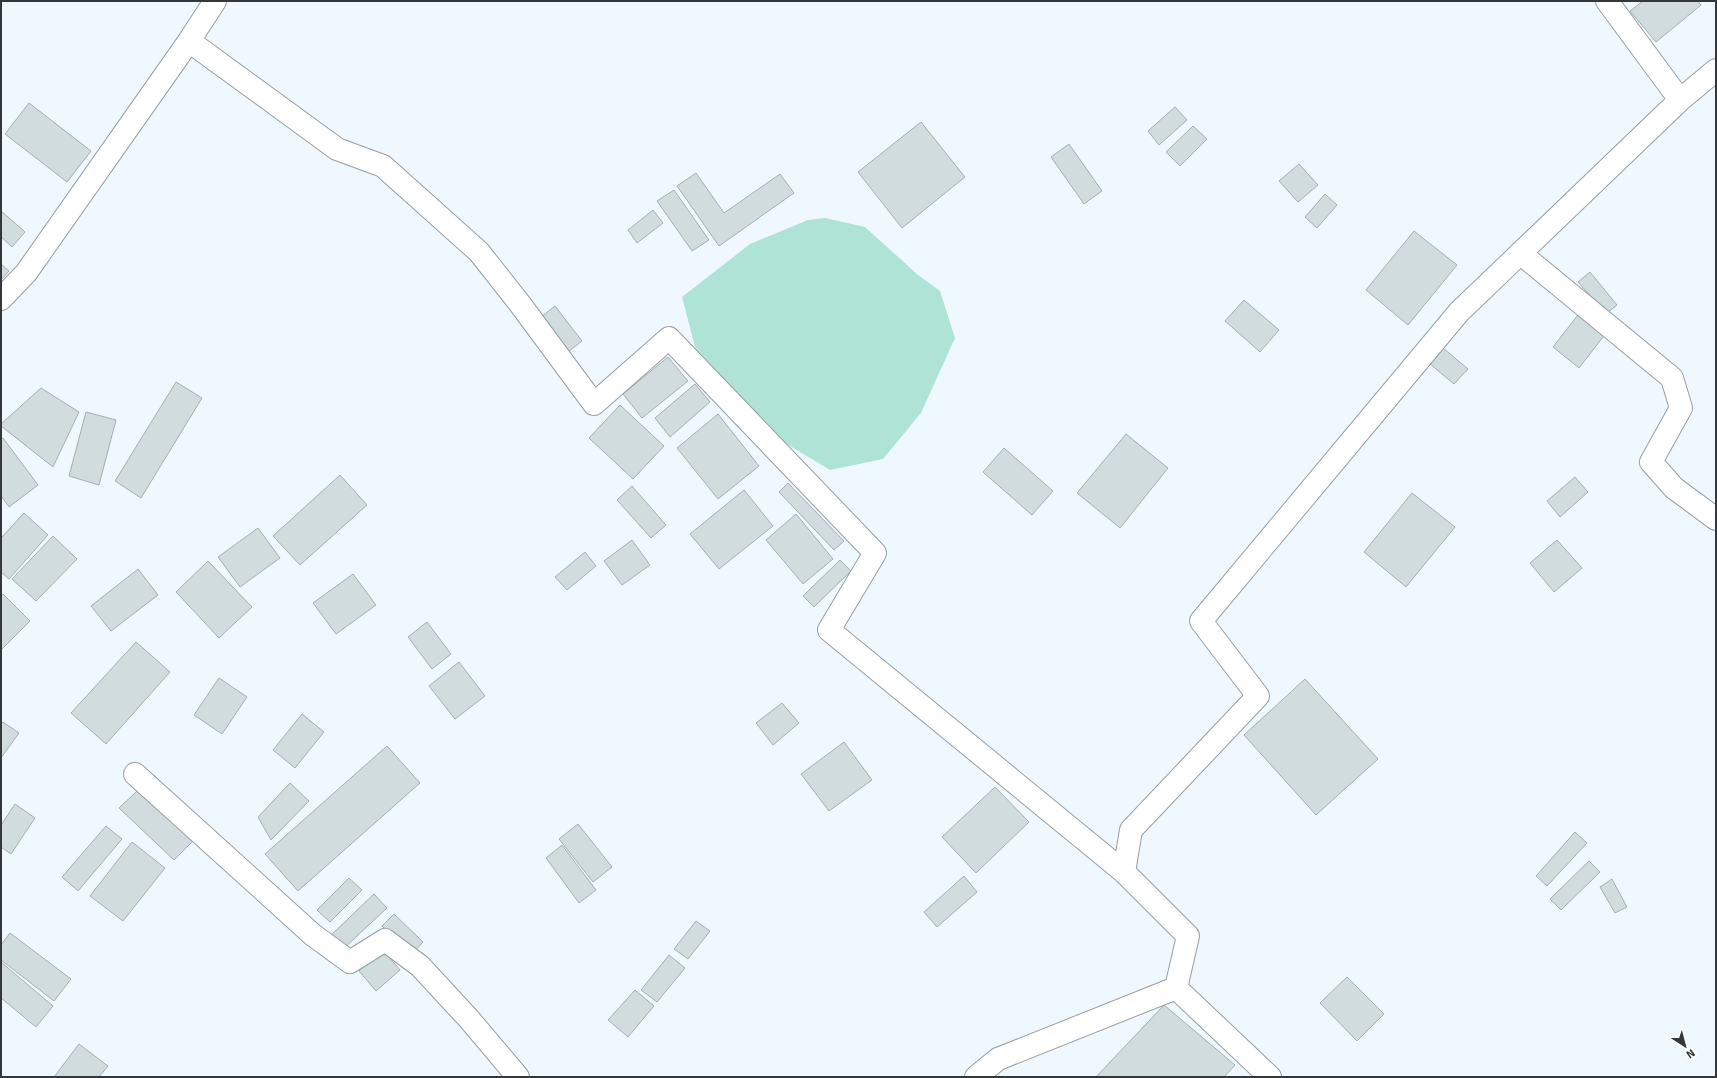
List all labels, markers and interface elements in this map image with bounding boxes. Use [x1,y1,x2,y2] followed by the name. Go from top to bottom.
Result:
[1665,1026,1705,1066] north arrow
[1684,1046,1698,1061] text: N

